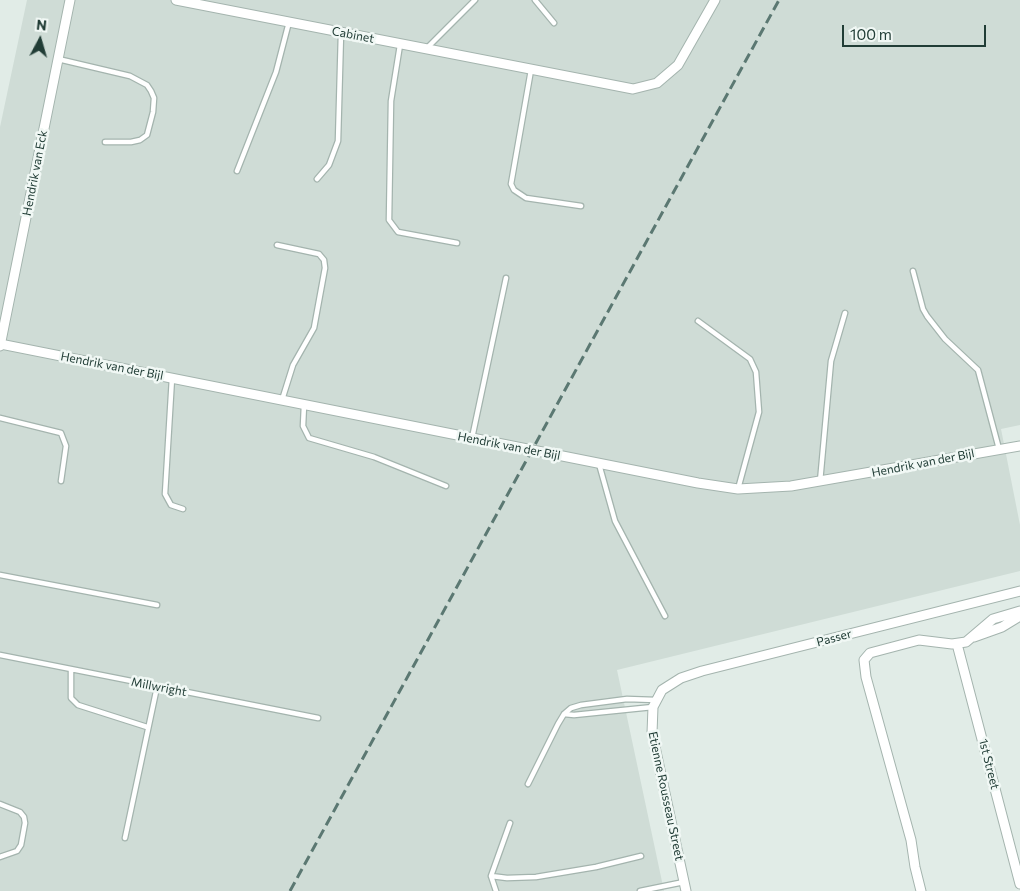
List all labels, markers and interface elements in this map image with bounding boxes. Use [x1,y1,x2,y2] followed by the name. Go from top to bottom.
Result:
[15,15,65,65] north arrow
[845,15,989,47] scale bar
[36,16,48,34] text: N
[331,24,375,46] street label: Cabinet
[850,25,892,43] text: 100 m
[20,129,50,217] street label: Hendrik van Eck
[59,349,165,383] street label: Hendrik van der Bijl
[456,429,562,463] street label: Hendrik van der Bijl
[870,446,976,480] street label: Hendrik van der Bijl
[815,626,853,650] street label: Passer
[130,675,188,699] street label: Millwright
[645,730,687,862] street label: Etienne Rousseau Street
[976,737,1002,791] street label: 1st Street

